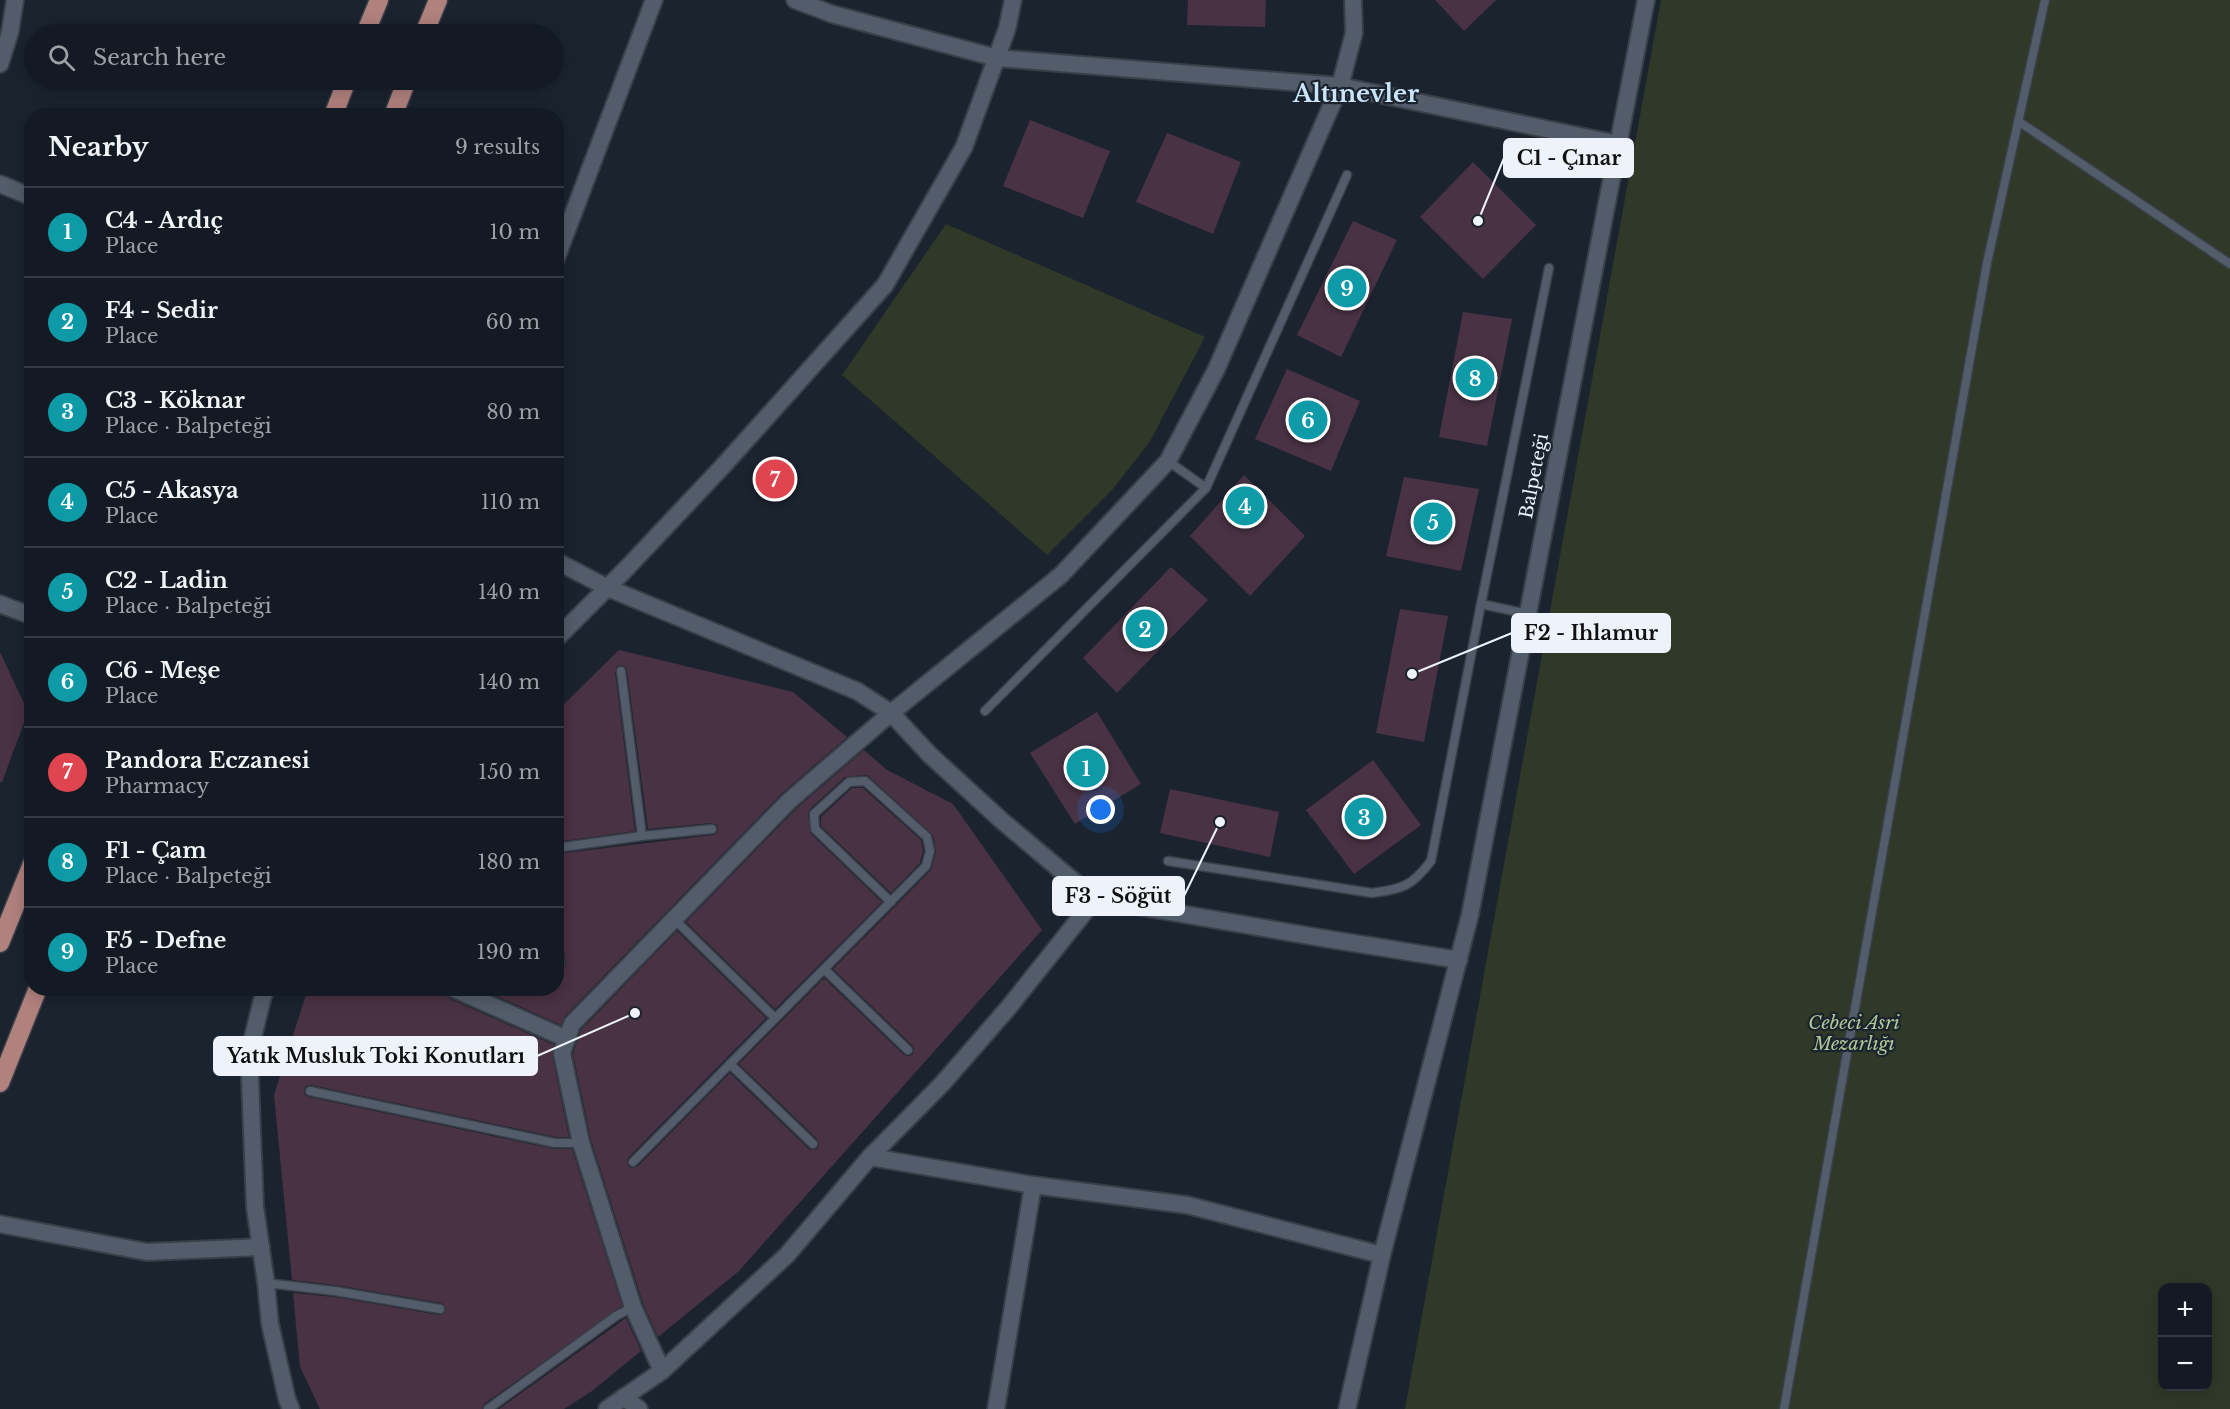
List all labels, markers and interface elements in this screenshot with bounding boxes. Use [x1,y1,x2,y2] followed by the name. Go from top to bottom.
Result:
[24,24,564,90] search box
[45,41,78,74] icon: search
[93,44,226,71] text: Search here
[1292,79,1419,108] district label: Altınevler
[48,131,149,163] text: Nearby
[455,135,540,159] text: 9 results
[1504,139,1633,177] callout: C1 - Çınar
[1517,146,1621,170] text: C1 - Çınar
[105,207,223,234] text: C4 - Ardıç
[63,220,72,244] text: 1
[490,220,540,244] text: 10 m
[105,234,159,258] text: Place
[1328,266,1366,310] pin: 9
[105,297,218,324] text: F4 - Sedir
[61,310,74,334] text: 2
[486,310,540,334] text: 60 m
[105,324,159,348] text: Place
[1456,356,1494,400] pin: 8
[105,387,245,414] text: C3 - Köknar
[1288,398,1328,442] pin: 6
[61,400,74,424] text: 3
[486,400,540,424] text: 80 m
[105,414,271,438] text: Place · Balpeteği
[1515,432,1553,520] street label: Balpeteği
[756,456,794,502] pin: 7
[105,477,239,504] text: C5 - Akasya
[1226,484,1264,528] pin: 4
[61,490,74,514] text: 4
[481,490,540,514] text: 110 m
[1414,500,1452,544] pin: 5
[105,504,159,528] text: Place
[105,567,228,594] text: C2 - Ladin
[62,580,73,604] text: 5
[478,580,540,604] text: 140 m
[105,594,271,618] text: Place · Balpeteği
[1126,606,1164,652] pin: 2
[1512,614,1670,652] callout: F2 - Ihlamur
[1524,621,1658,645] text: F2 - Ihlamur
[105,657,220,684] text: C6 - Meşe
[61,670,74,694] text: 6
[478,670,540,694] text: 140 m
[105,684,159,708] text: Place
[1066,746,1106,790] pin: 1
[105,747,310,774] text: Pandora Eczanesi
[62,760,73,784] text: 7
[478,760,540,784] text: 150 m
[105,774,209,798] text: Pharmacy
[1344,794,1384,840] pin: 3
[1086,795,1115,824] your location
[105,837,207,864] text: F1 - Çam
[61,850,74,874] text: 8
[477,850,540,874] text: 180 m
[105,864,271,888] text: Place · Balpeteği
[1053,877,1184,915] callout: F3 - Söğüt
[1065,884,1172,908] text: F3 - Söğüt
[105,927,226,954] text: F5 - Defne
[61,940,74,964] text: 9
[477,940,540,964] text: 190 m
[105,954,159,978] text: Place
[1808,1012,1900,1055] park label: Cebeci Asri Mezarlığı
[214,1037,537,1075] callout: Yatık Musluk Toki Konutları
[226,1044,525,1068] text: Yatık Musluk Toki Konutları
[2158,1283,2212,1391] map controls
[2158,1283,2212,1337] button: +
[2158,1337,2212,1391] button: −

